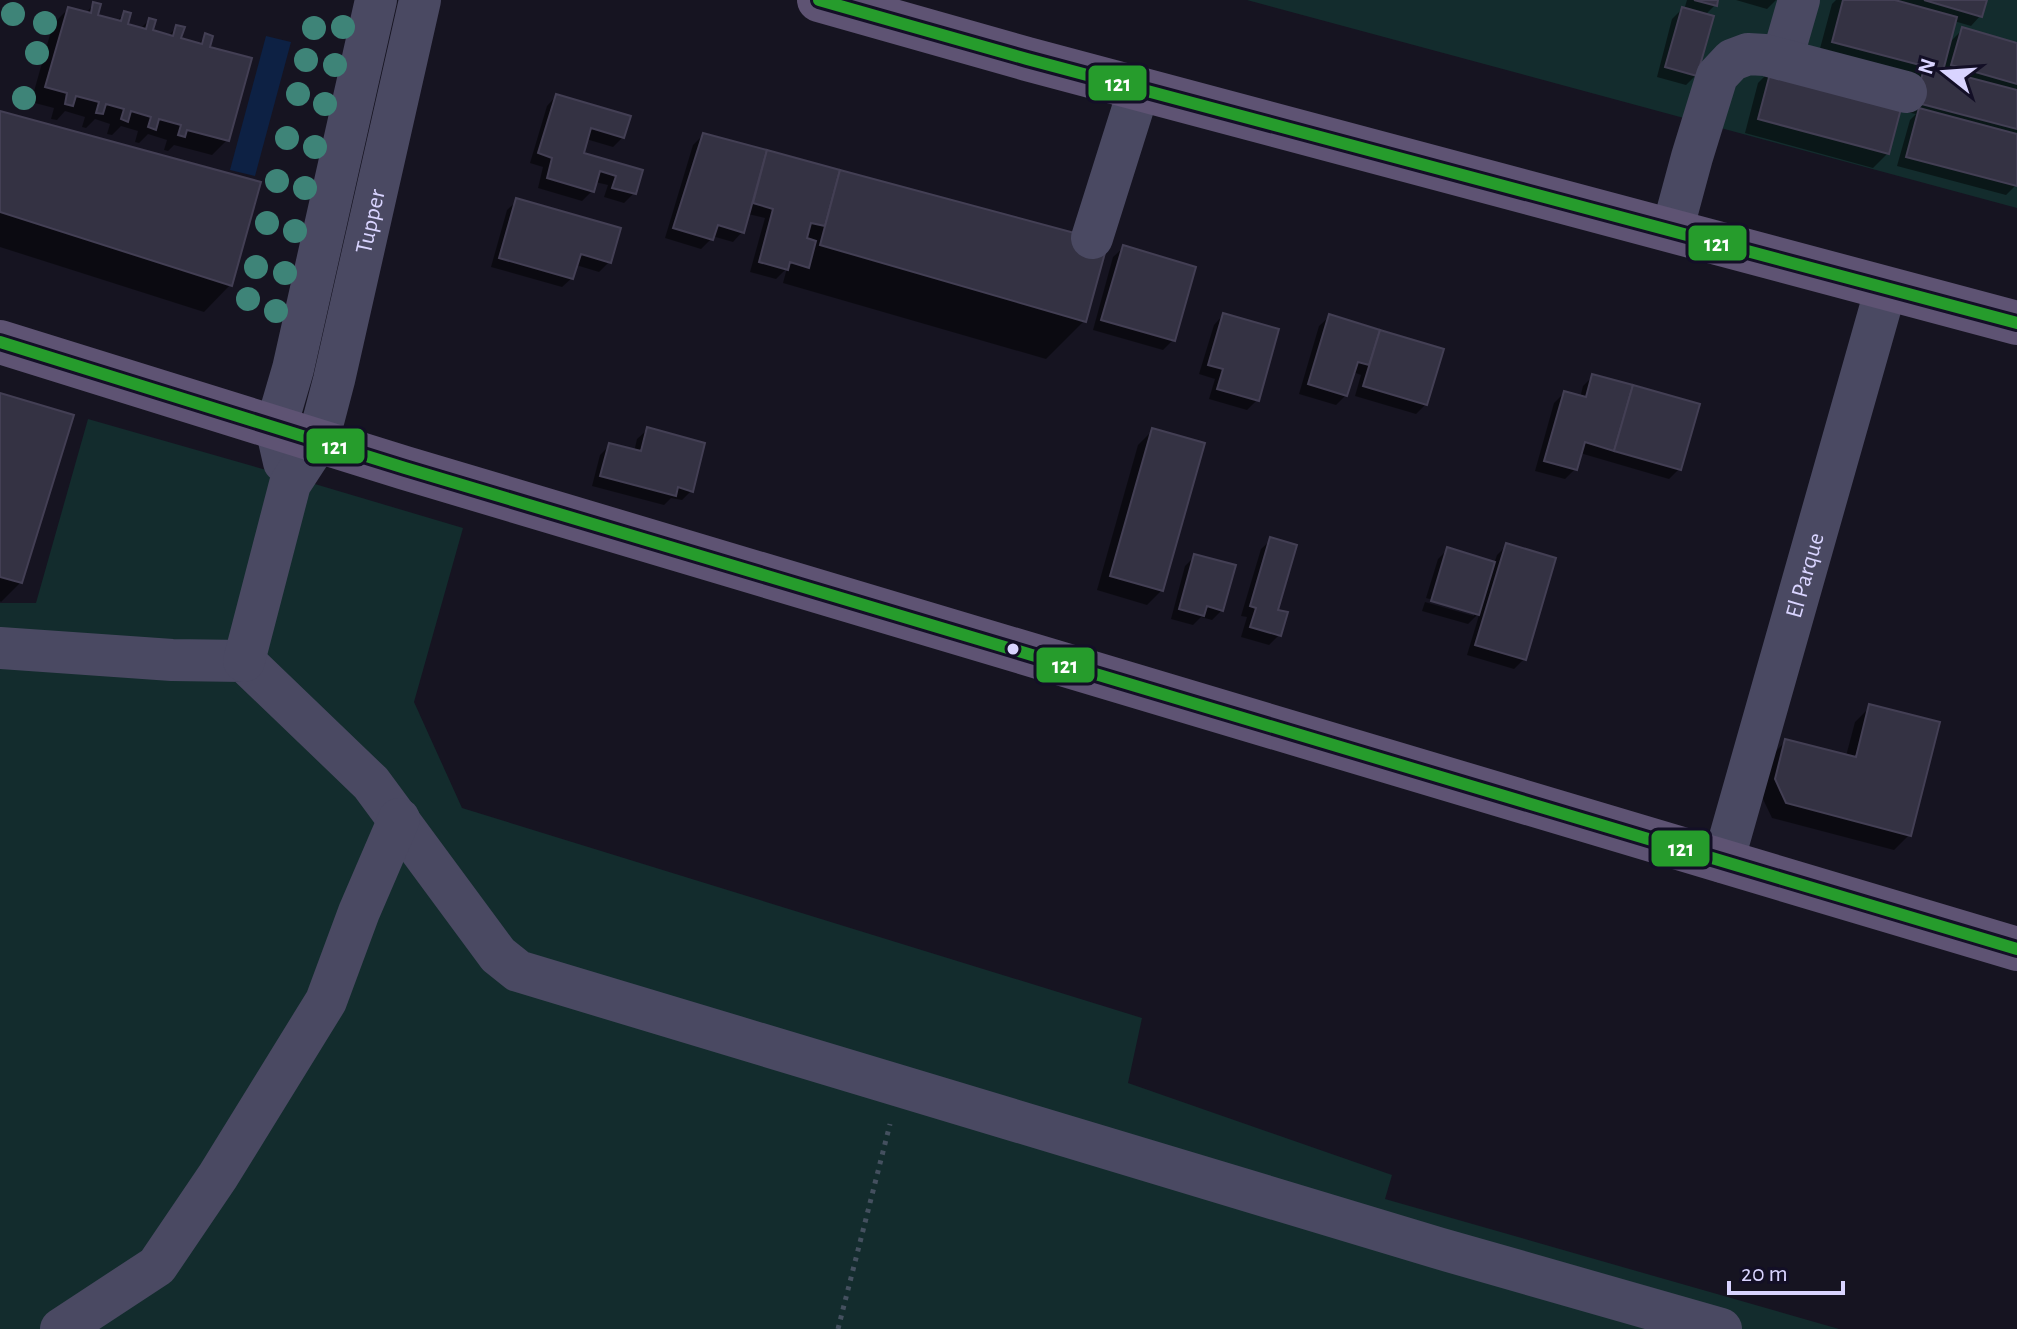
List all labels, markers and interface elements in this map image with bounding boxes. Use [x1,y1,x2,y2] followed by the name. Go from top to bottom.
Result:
[1905,32,1985,112] north arrow
[1914,56,1940,77] text: N
[1087,64,1148,102] line badge: 121
[1105,73,1131,95] text: 121
[352,187,390,256] street label: Tupper
[1687,224,1748,262] line badge: 121
[1704,233,1730,255] text: 121
[305,427,366,465] line badge: 121
[322,436,348,458] text: 121
[1782,530,1829,621] street label: El Parque
[1005,641,1021,657] unlabelled marker
[1035,646,1096,684] line badge: 121
[1052,655,1078,677] text: 121
[1650,829,1711,868] line badge: 121
[1668,838,1694,860] text: 121
[1729,1245,1843,1295] scale bar
[1741,1262,1788,1286] text: 20 m

